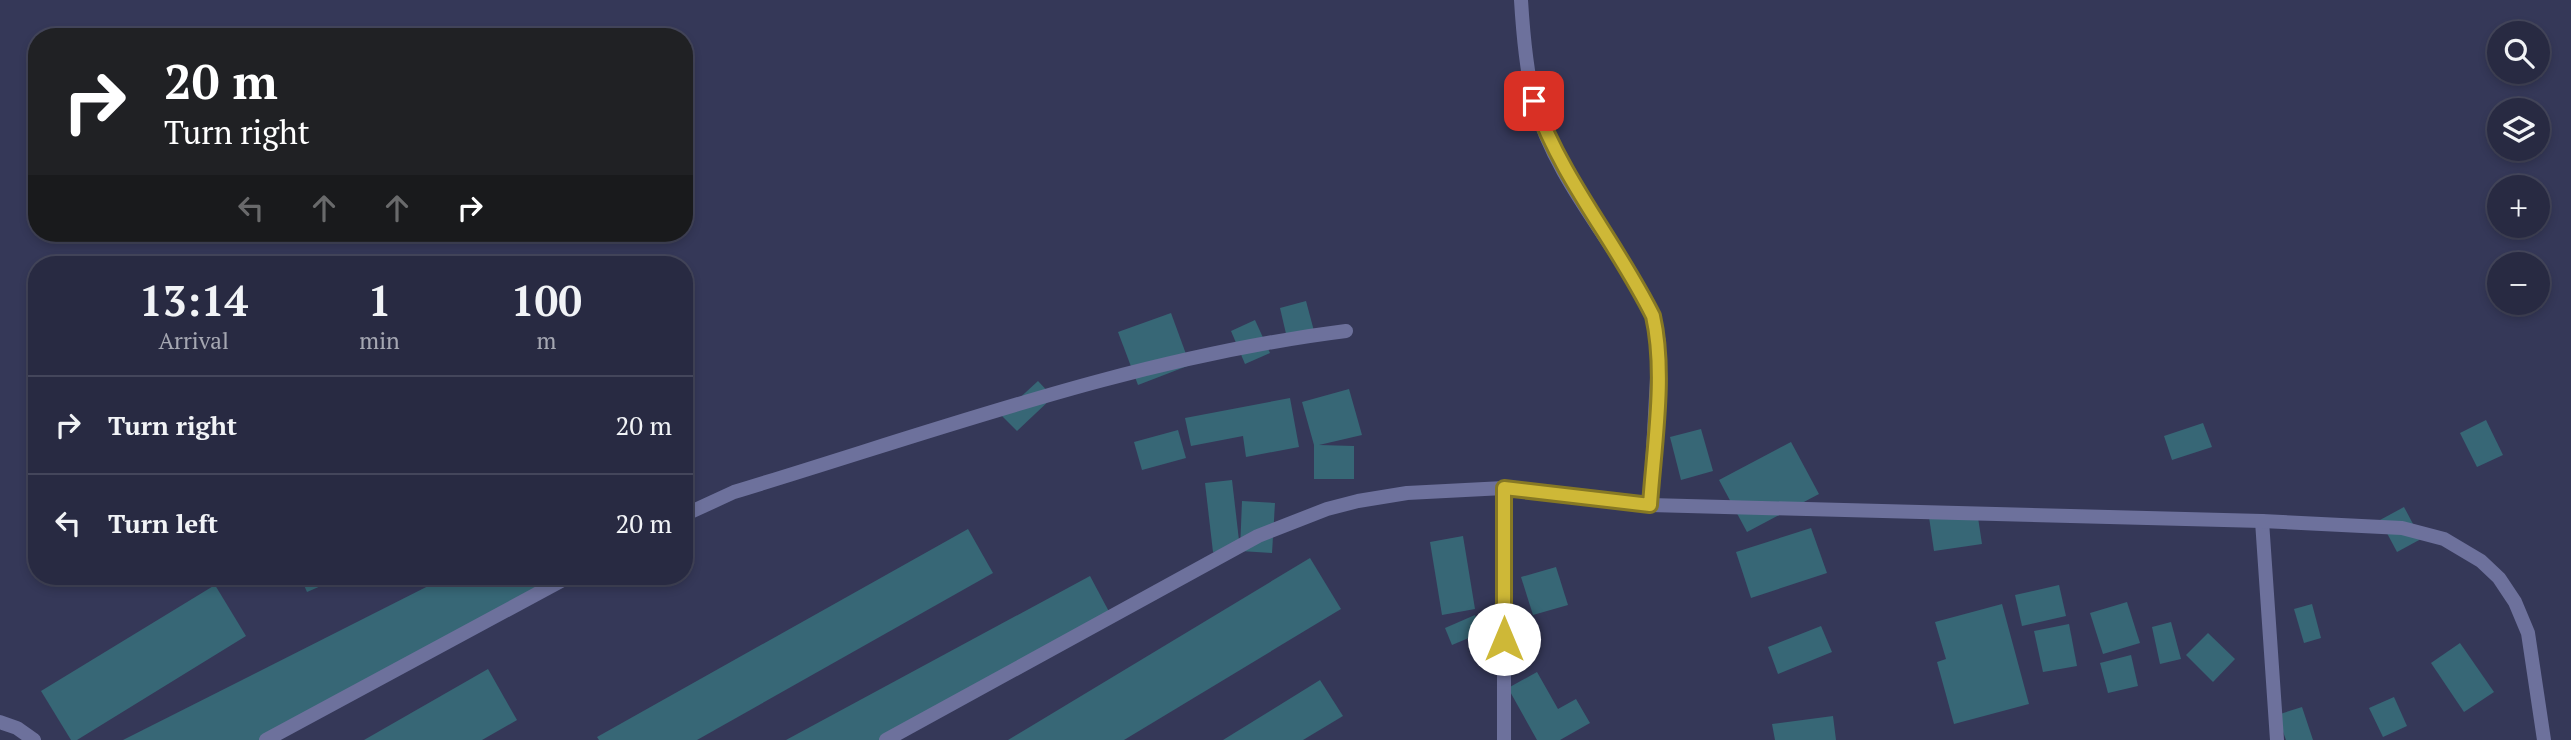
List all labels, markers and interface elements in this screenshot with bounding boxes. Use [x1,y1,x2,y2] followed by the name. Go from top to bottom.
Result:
[2487,21,2550,315] map controls
[2487,21,2550,84] button: search
[164,48,278,113] text: 20 m
[49,56,140,147] icon: right
[1504,71,1564,131] pin
[1515,82,1553,120] icon: arrive
[2487,98,2550,161] button: layers
[164,111,310,153] text: Turn right
[2487,175,2550,238] button: +
[232,189,270,227] icon: left
[305,189,343,227] icon: ahead
[378,189,416,227] icon: ahead
[451,189,489,227] icon: right
[2487,252,2550,315] button: −
[139,272,248,328] text: 13:14
[368,272,391,328] text: 1
[511,272,582,328] text: 100
[158,325,229,356] text: Arrival
[359,325,400,356] text: min
[536,325,556,356] text: m
[49,406,87,444] icon: right
[108,408,237,442] text: Turn right
[616,408,672,442] text: 20 m
[49,504,87,542] icon: left
[108,506,218,540] text: Turn left
[616,506,672,540] text: 20 m
[1467,602,1541,676] position arrow

